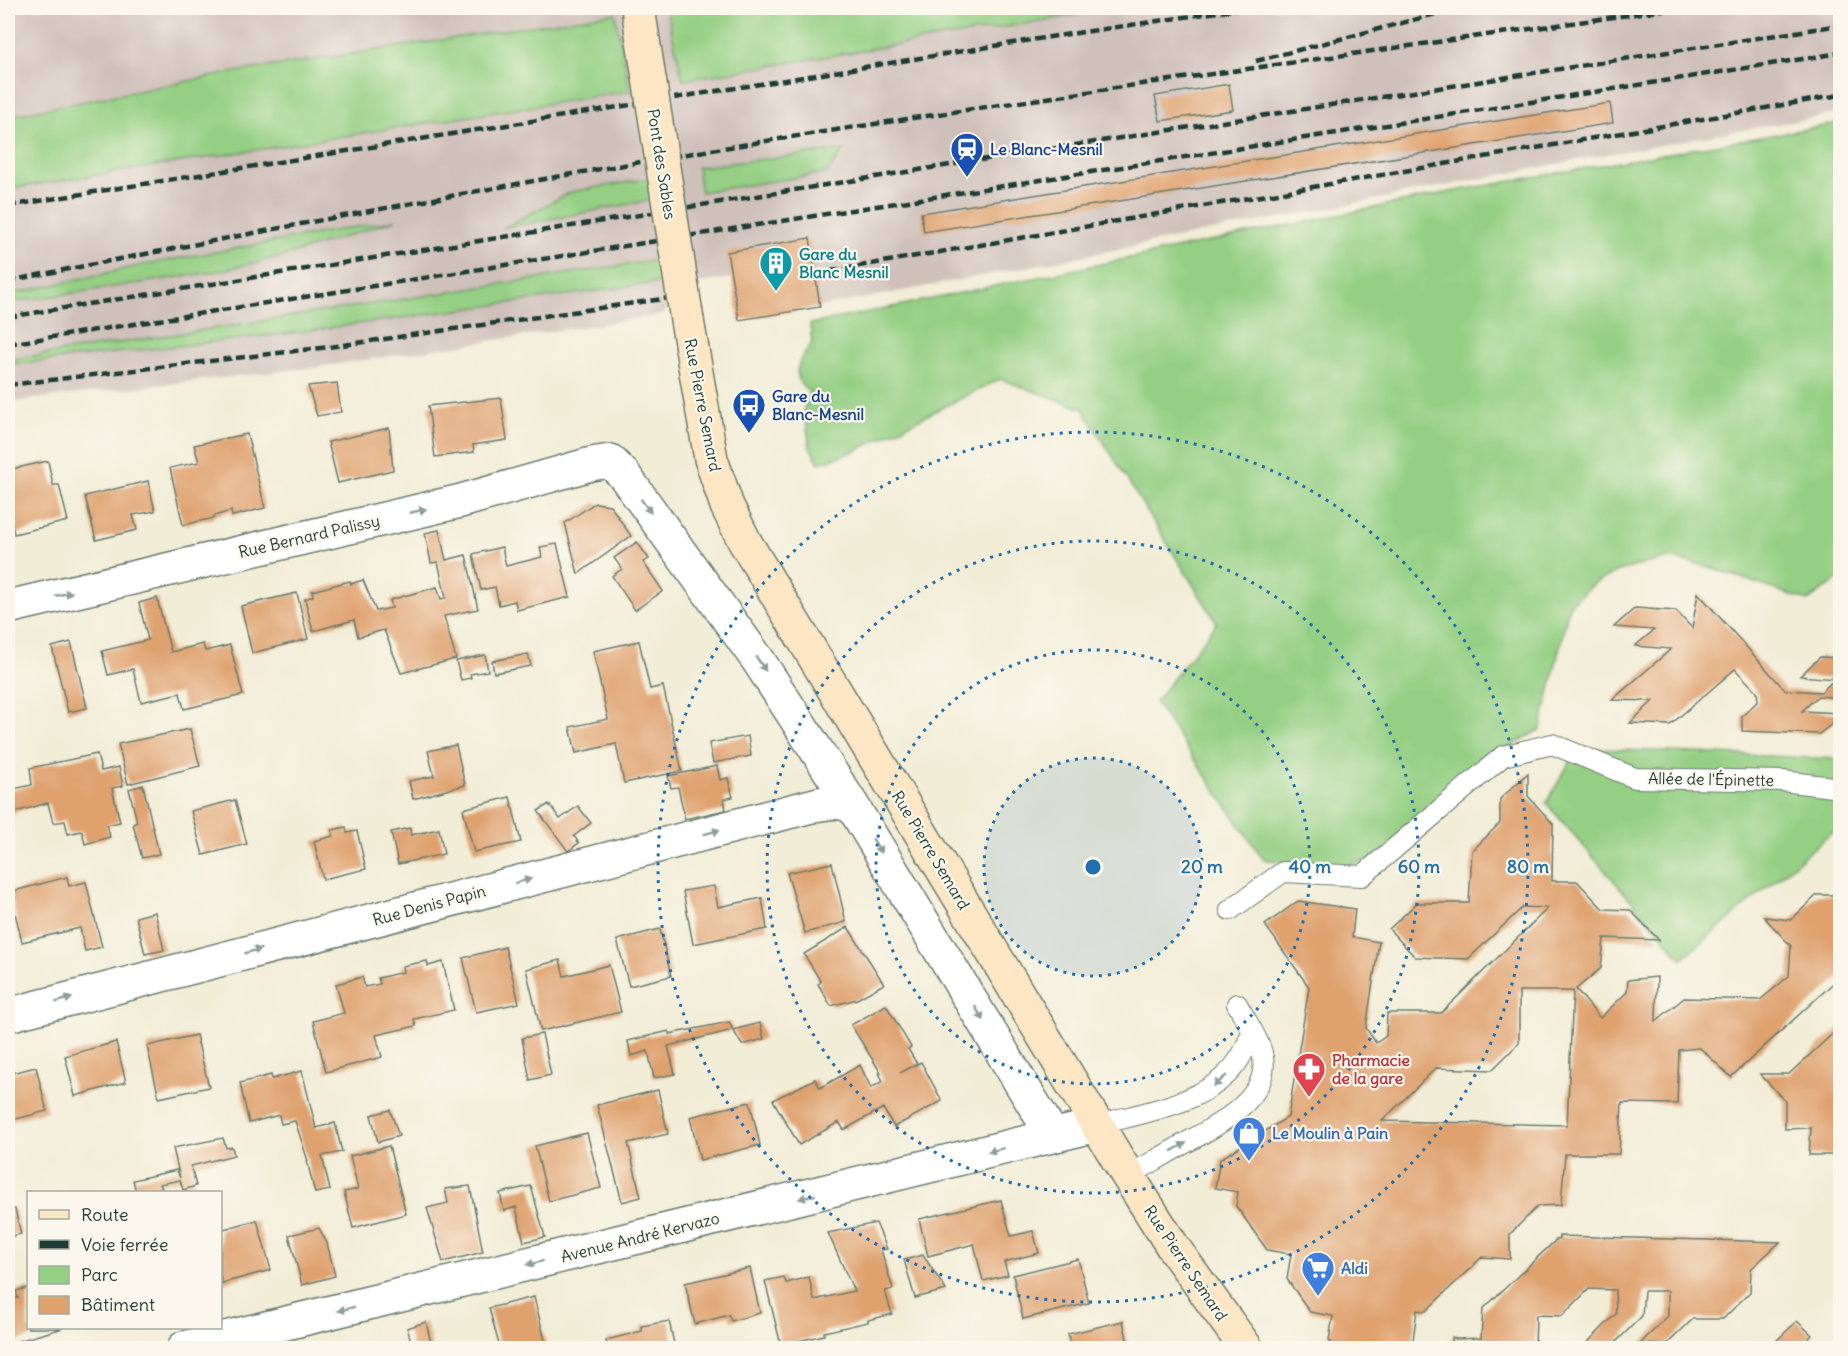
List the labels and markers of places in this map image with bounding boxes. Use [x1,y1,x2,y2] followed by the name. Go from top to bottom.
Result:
[949,131,985,178] station icon: Le Blanc-Mesnil
[990,139,1103,159] place label: Le Blanc-Mesnil
[799,244,889,282] place label: Gare du Blanc Mesnil
[758,245,794,292] building icon: Gare du Blanc Mesnil
[772,386,864,424] place label: Gare du Blanc-Mesnil
[731,387,767,434] bus stop icon: Gare du Blanc-Mesnil
[1083,857,1103,877] centre of rings
[1332,1050,1410,1089] place label: Pharmacie de la gare
[1291,1051,1327,1098] pharmacy icon: Pharmacie de la gare
[1231,1115,1267,1162] shop icon: Le Moulin à Pain
[1272,1123,1388,1143] place label: Le Moulin à Pain
[1300,1250,1336,1297] supermarket icon: Aldi
[1341,1258,1368,1278] place label: Aldi

